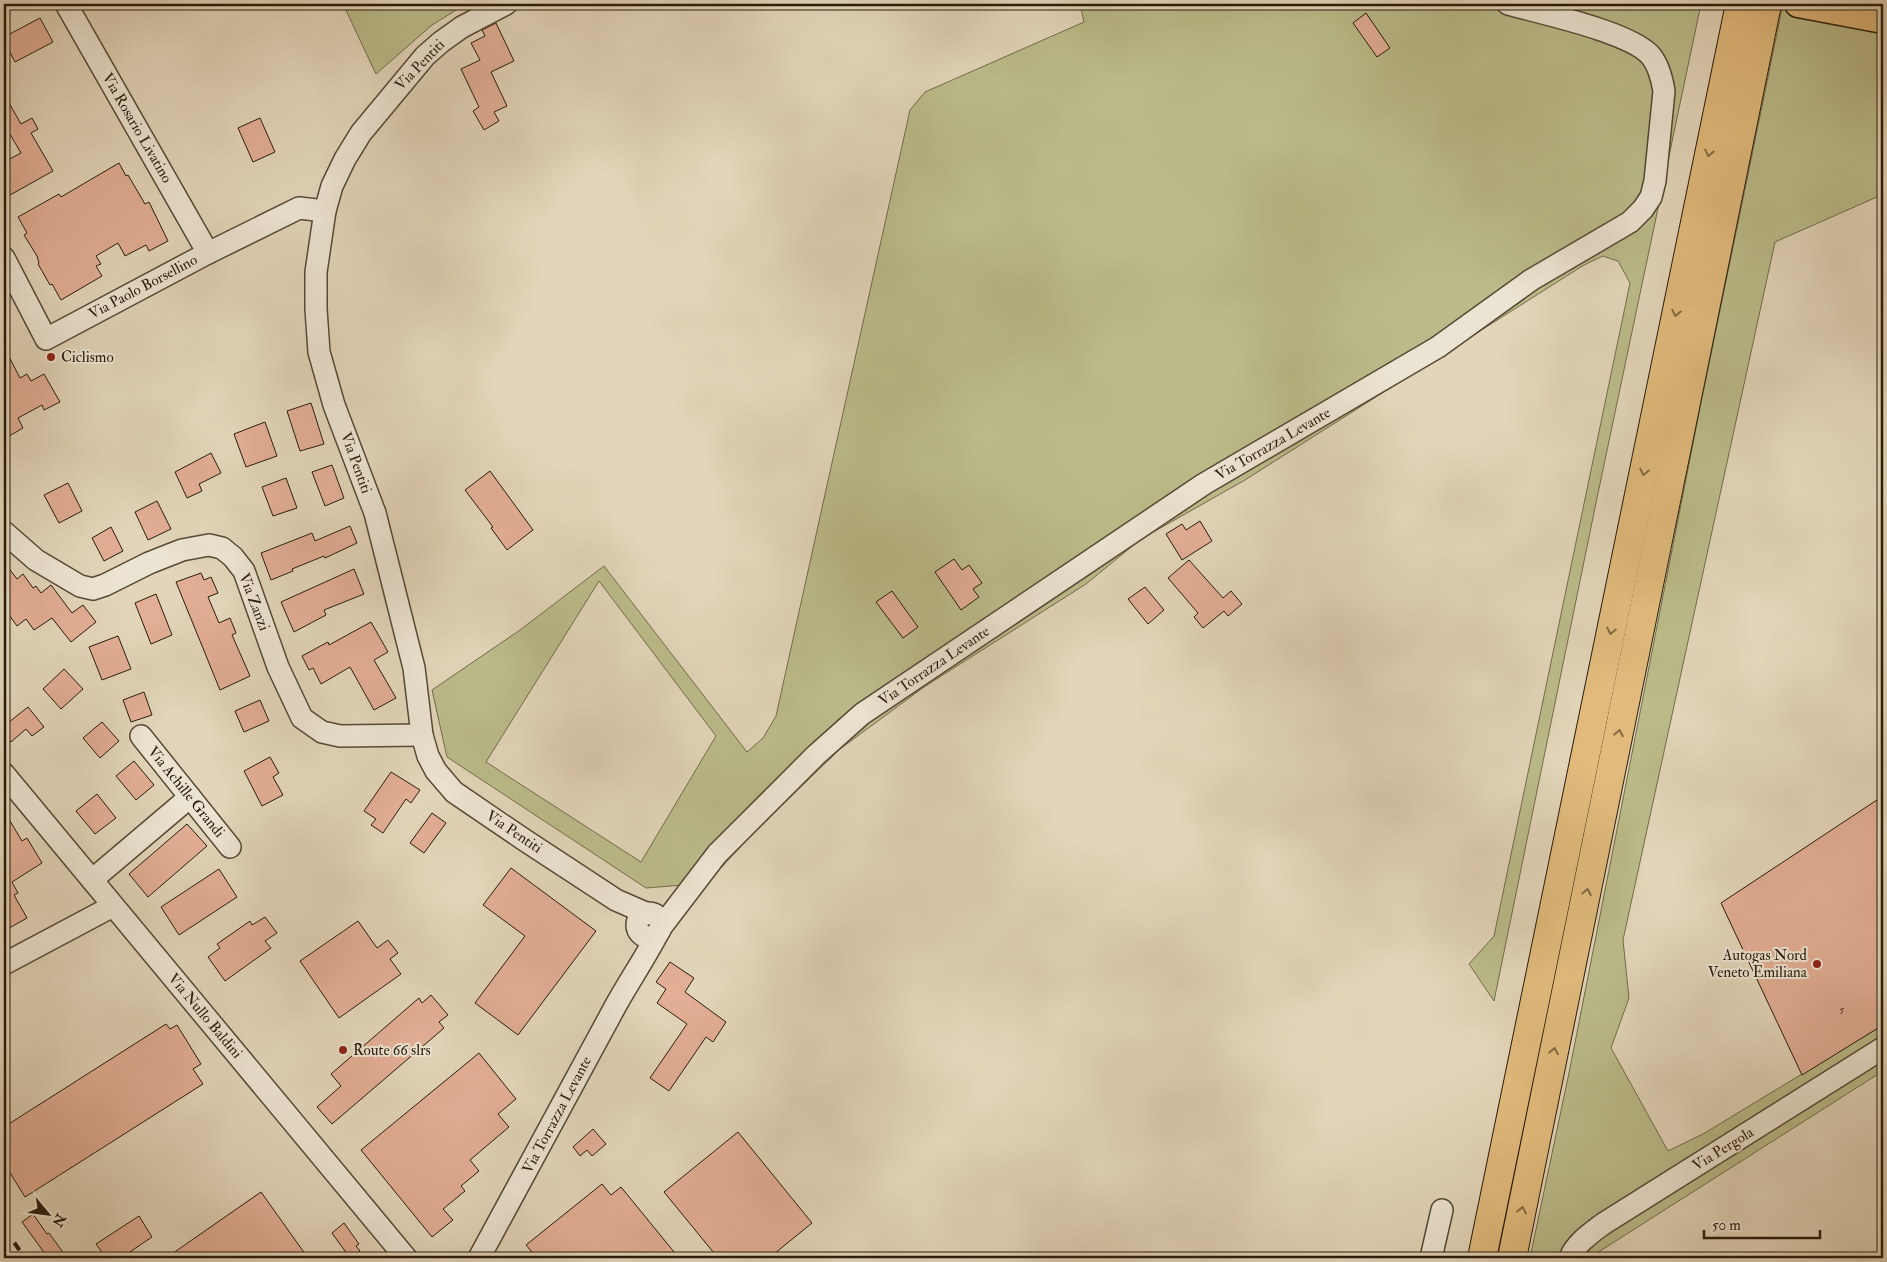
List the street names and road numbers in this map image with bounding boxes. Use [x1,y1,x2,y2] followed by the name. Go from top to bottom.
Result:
[391,35,449,95] street label: Via Pentiti
[98,70,176,186] street label: Via Rosario Livatino
[85,250,201,324] street label: Via Paolo Borsellino
[1212,403,1334,485] street label: Via Torrazza Levante
[336,430,376,496] street label: Via Pentiti
[234,570,274,634] street label: Via Zanzi
[875,622,993,710] street label: Via Torrazza Levante
[143,743,229,841] street label: Via Achille Grandi
[482,806,546,858] street label: Via Pentiti
[164,969,246,1063] street label: Via Nullo Baldini
[518,1053,596,1177] street label: Via Torrazza Levante
[1689,1122,1758,1175] street label: Via Pergola

